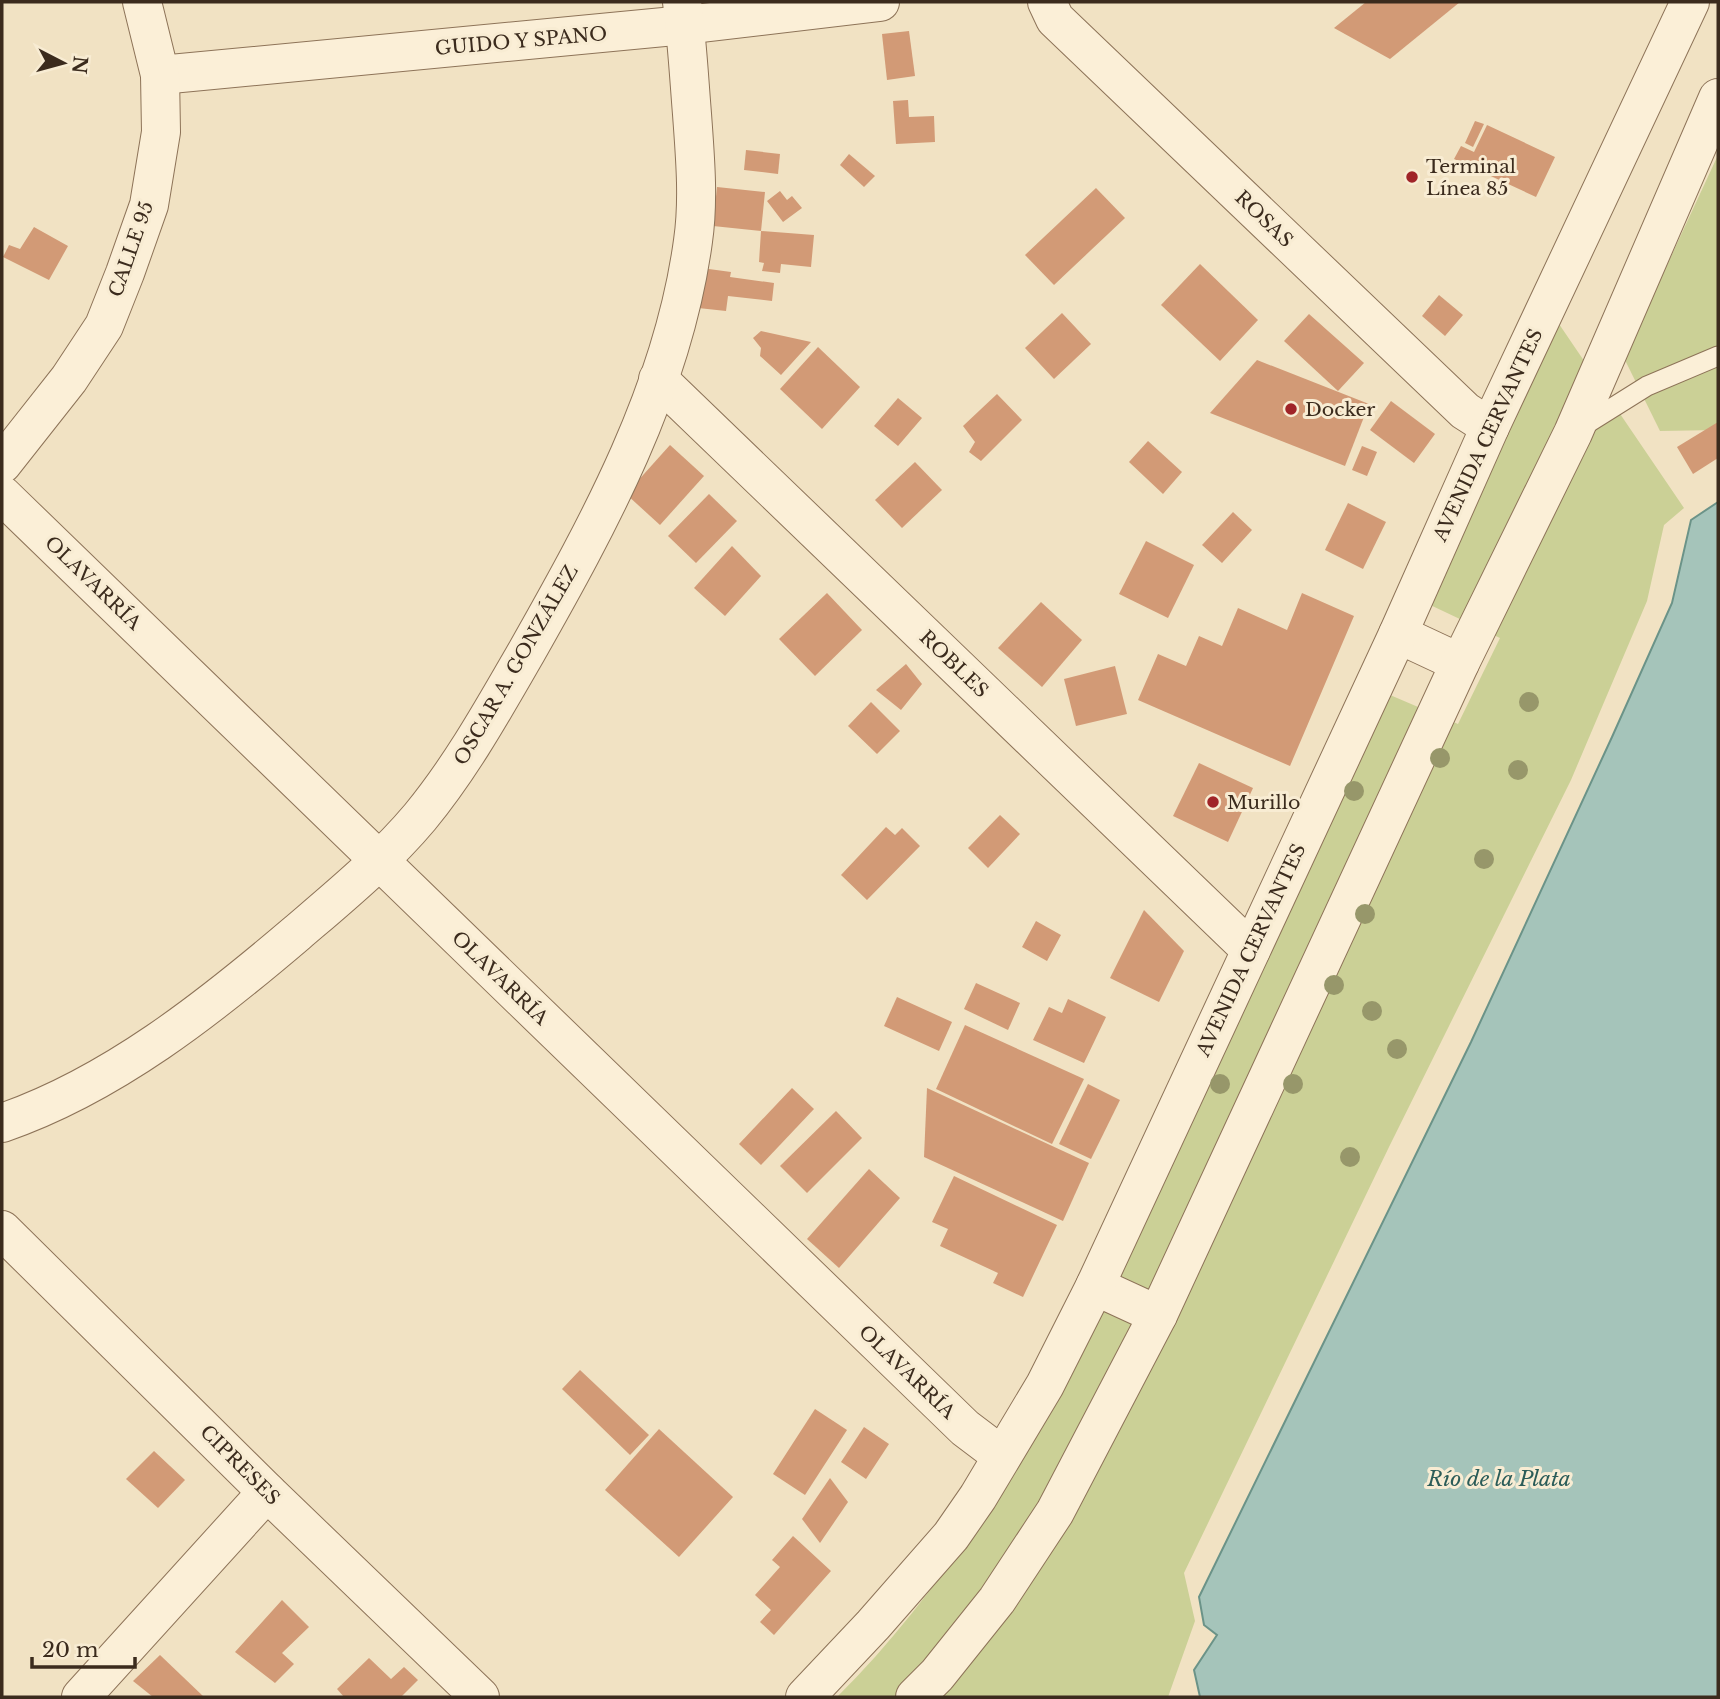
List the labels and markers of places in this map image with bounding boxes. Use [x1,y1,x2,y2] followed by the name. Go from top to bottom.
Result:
[1426,155,1516,200] place label: Terminal Línea 85
[1404,169,1420,185] marker: Terminal Línea 85
[1305,398,1375,421] place label: Docker
[1283,401,1299,417] marker: Docker
[1227,791,1300,814] place label: Murillo
[1205,794,1221,810] marker: Murillo

